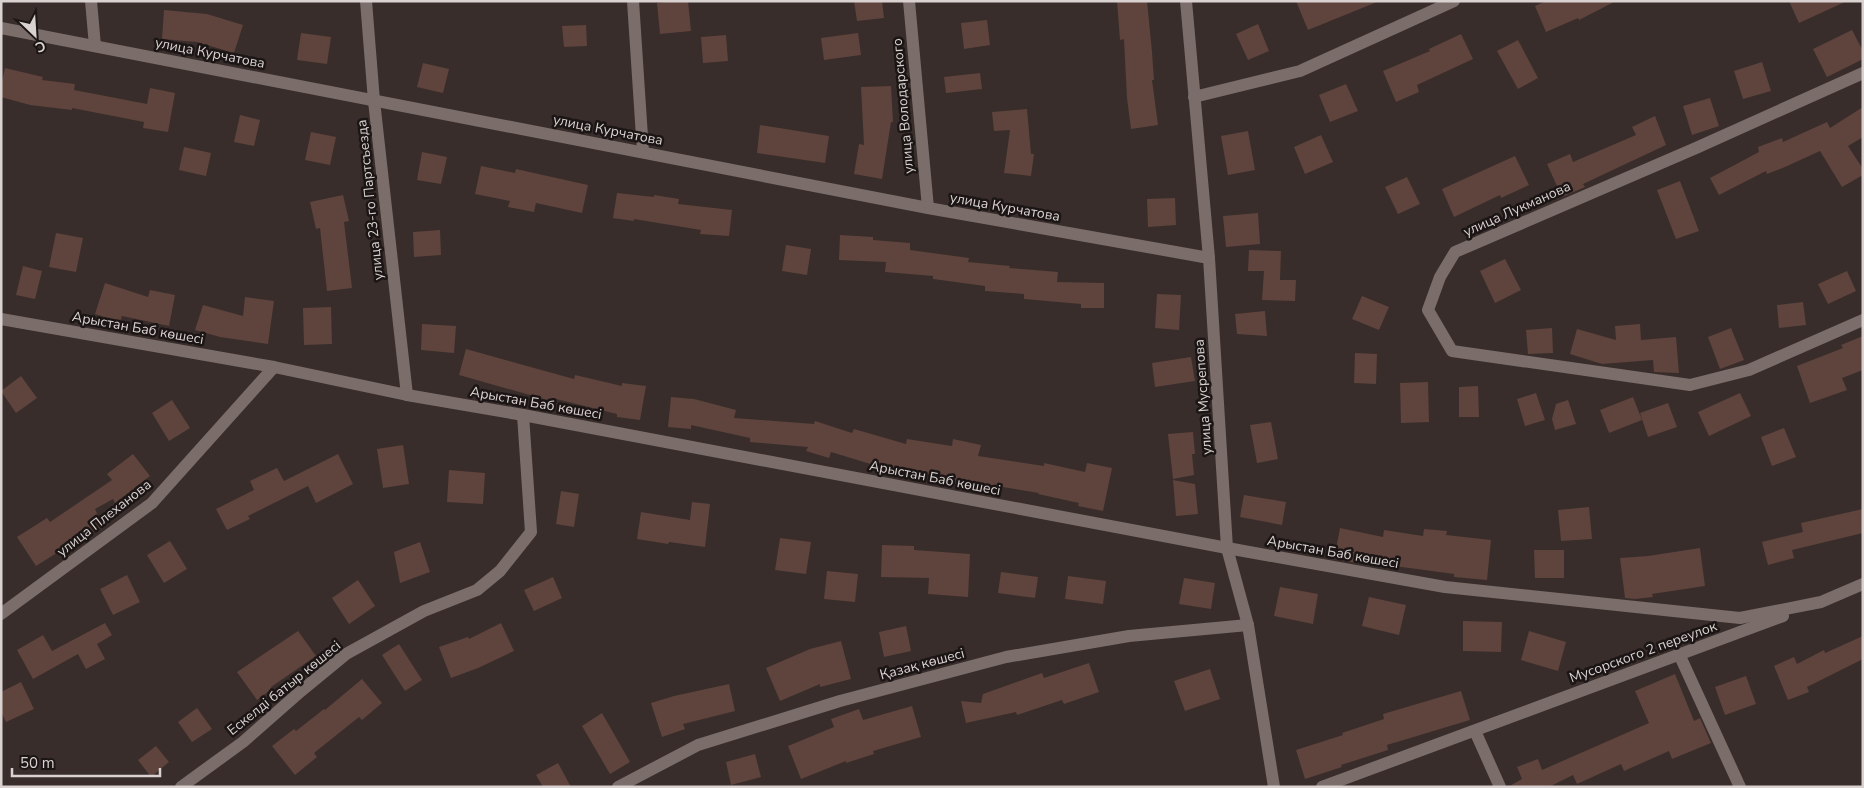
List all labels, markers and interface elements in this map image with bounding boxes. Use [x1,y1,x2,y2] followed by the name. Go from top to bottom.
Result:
[10,10,60,60] north arrow
[153,33,267,73] street label: улица Курчатова
[32,36,49,57] text: С
[888,37,918,175] street label: улица Володарского
[551,110,665,150] street label: улица Курчатова
[352,119,388,281] street label: улица 23-го Партсъезда
[1460,177,1574,241] street label: улица Лукманова
[948,188,1062,226] street label: улица Курчатова
[71,307,205,349] street label: Арыстан Баб көшесі
[1189,339,1217,455] street label: улица Мусрепова
[469,382,603,424] street label: Арыстан Баб көшесі
[868,456,1002,500] street label: Арыстан Баб көшесі
[53,475,155,561] street label: улица Плеханова
[1266,531,1400,573] street label: Арыстан Баб көшесі
[1567,616,1720,688] street label: Мусорского 2 переулок
[223,636,345,740] street label: Ескелді батыр көшесі
[878,644,966,684] street label: Қазақ көшесі
[12,746,160,778] scale bar
[20,753,55,773] text: 50 m

